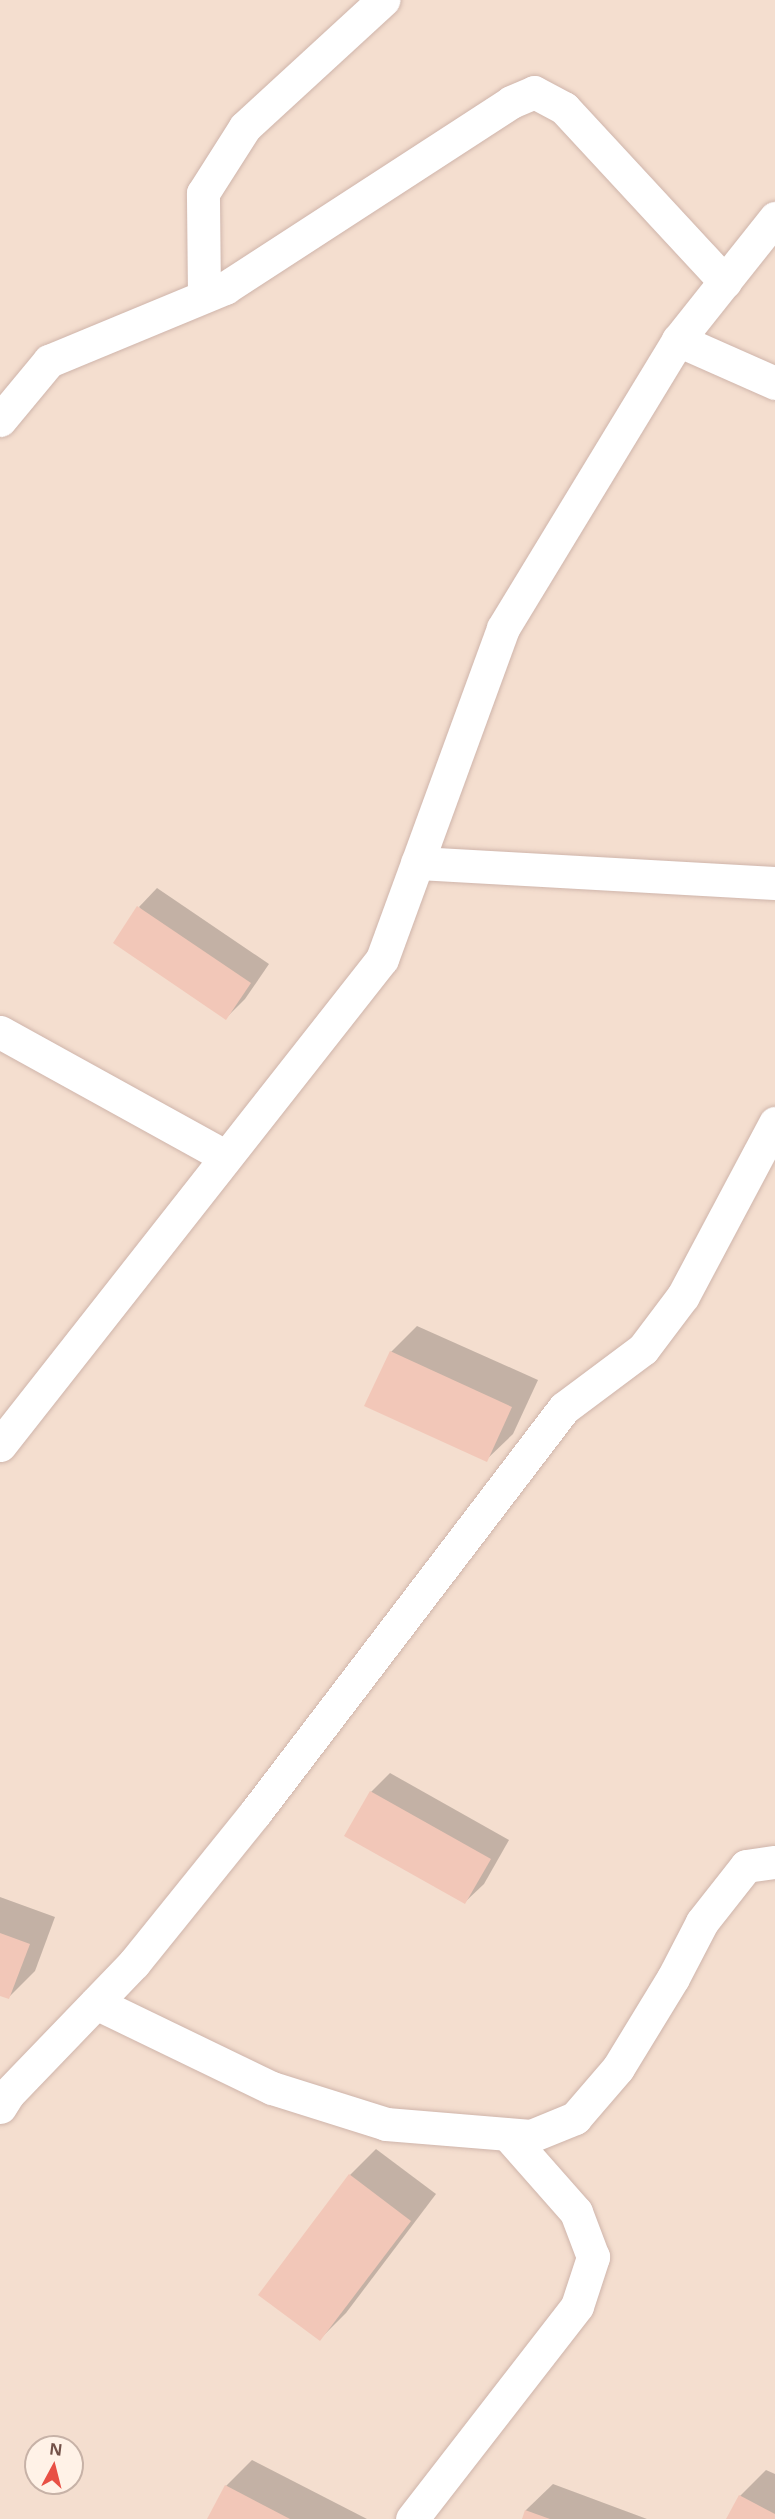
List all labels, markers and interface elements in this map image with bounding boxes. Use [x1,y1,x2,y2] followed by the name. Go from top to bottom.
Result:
[24,2435,84,2495] north arrow
[48,2437,64,2461] text: N

